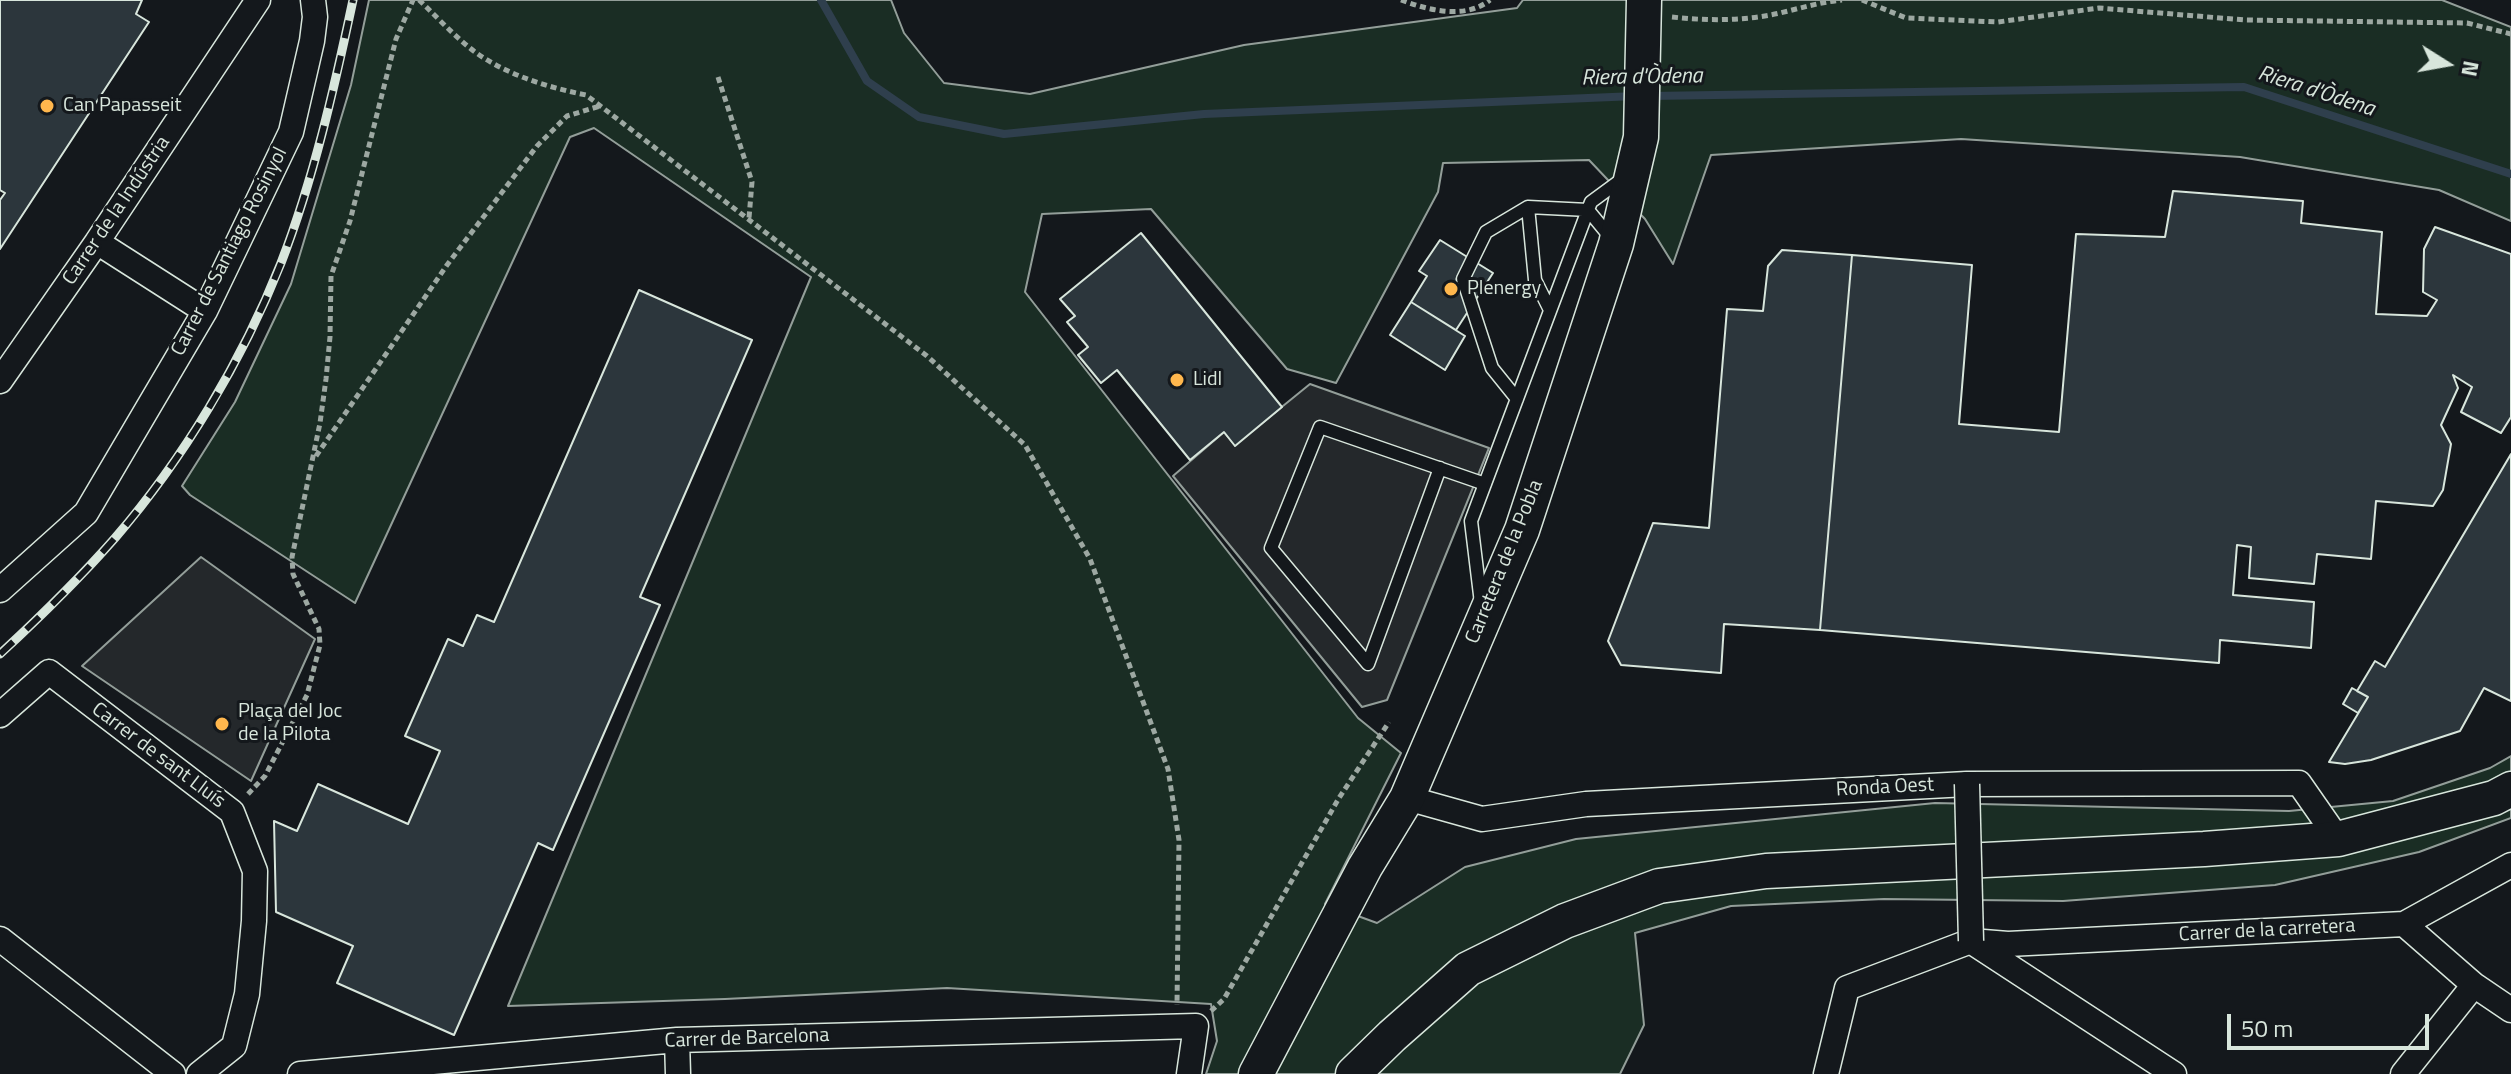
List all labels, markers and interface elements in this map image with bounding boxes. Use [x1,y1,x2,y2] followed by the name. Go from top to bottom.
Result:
[2407,24,2487,104] north arrow
[2452,58,2489,79] text: N
[2254,61,2378,123] water label: Riera d'Òdena
[1581,64,1703,92] water label: Riera d'Òdena
[63,94,181,118] place label: Can Papasseit
[38,97,56,115] marker: Can Papasseit
[58,132,176,290] street label: Carrer de la Indústria
[167,144,293,360] street label: Carrer de Santiago Rosinyol
[1467,277,1541,301] place label: Plenergy
[1442,280,1460,298] marker: Plenergy
[1193,368,1222,392] place label: Lidl
[1168,371,1186,389] marker: Lidl
[1461,477,1549,647] street label: Carretera de la Pobla
[87,698,229,814] street label: Carrer de sant Lluís
[238,700,342,747] place label: Plaça del Joc de la Pilota
[213,715,231,733] marker: Plaça del Joc de la Pilota
[1835,773,1935,803] street label: Ronda Oest
[2178,914,2356,948] street label: Carrer de la carretera
[2231,998,2433,1048] scale bar
[2241,1010,2293,1046] text: 50 m
[664,1024,830,1054] street label: Carrer de Barcelona

